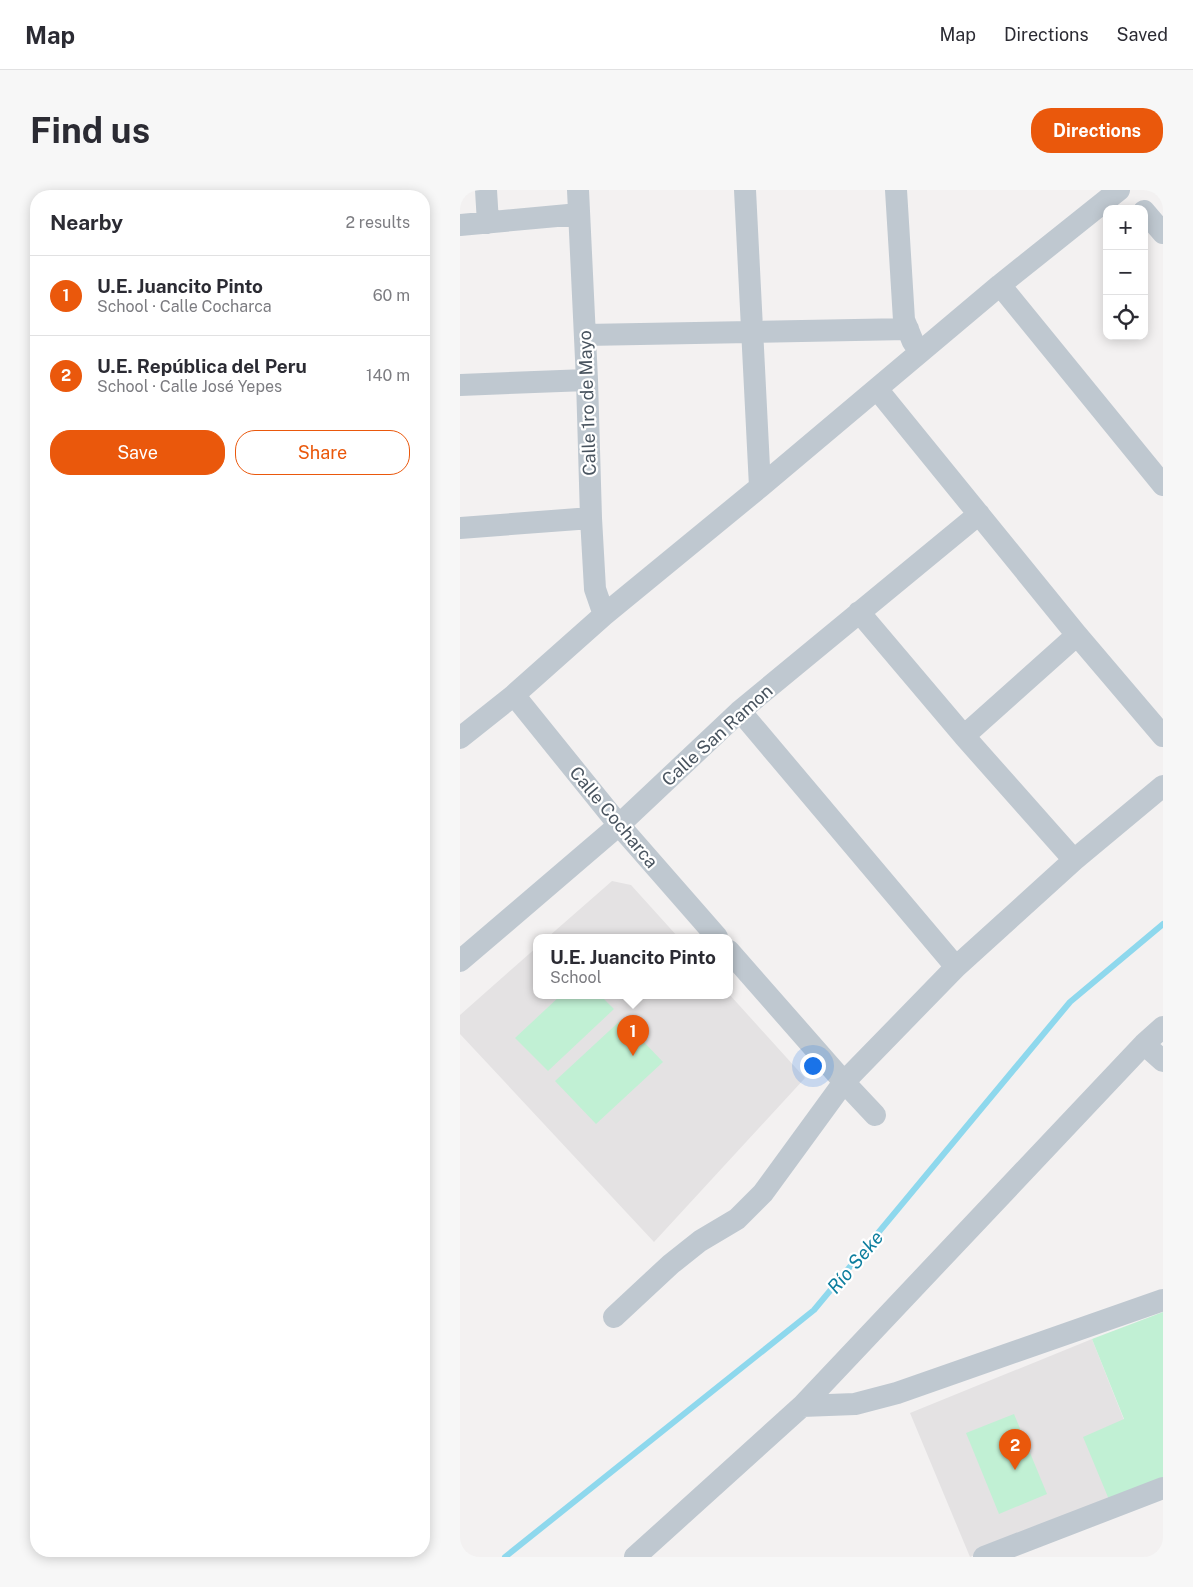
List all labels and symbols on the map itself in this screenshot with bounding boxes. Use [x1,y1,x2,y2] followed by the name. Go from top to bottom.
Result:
[574,330,600,476] street label: Calle 1ro de Mayo
[657,680,777,790] street label: Calle San Ramon
[565,762,663,872] street label: Calle Cocharca
[617,1015,649,1056] pin: 1
[800,1053,826,1079] your location
[823,1226,887,1298] water label: Río Seke
[999,1429,1031,1470] pin: 2

